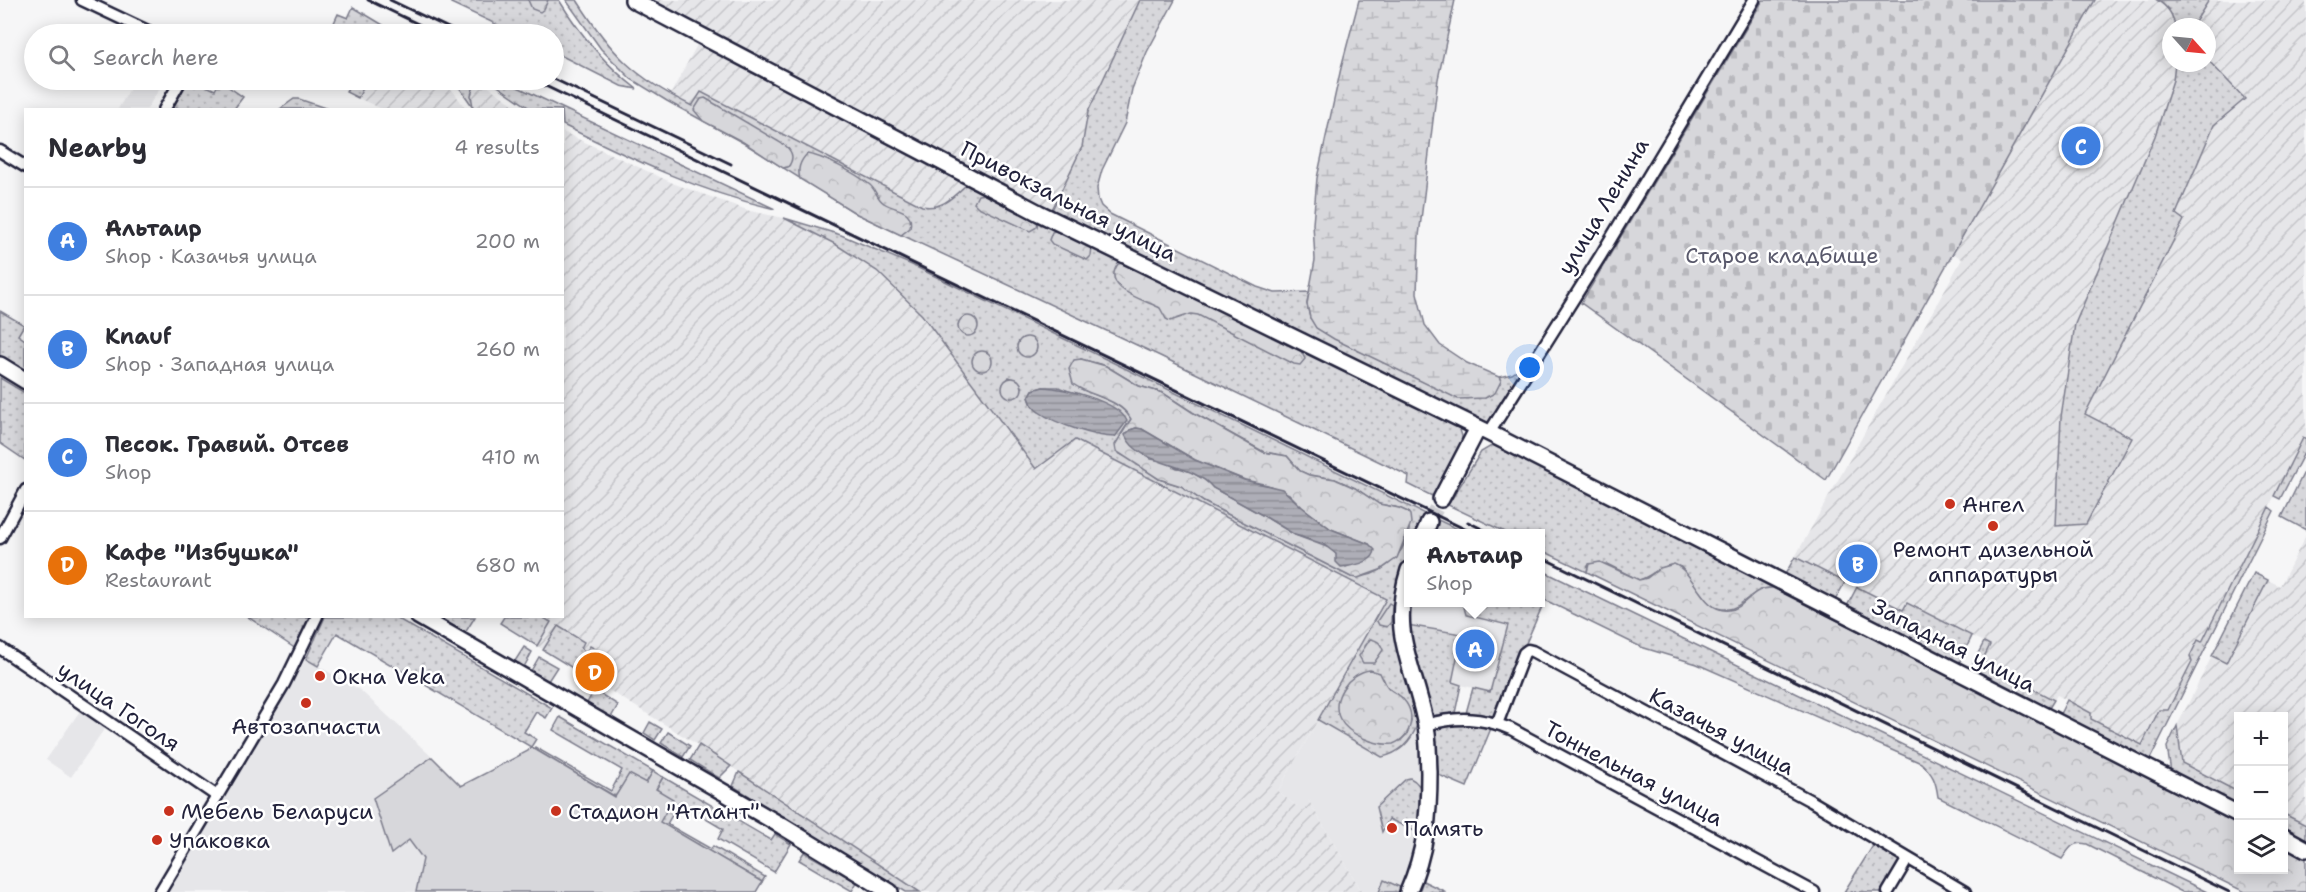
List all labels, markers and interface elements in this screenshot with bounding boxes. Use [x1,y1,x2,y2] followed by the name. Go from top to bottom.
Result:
[2162,18,2216,72] north arrow
[24,24,564,90] search box
[45,41,78,74] icon: search
[93,43,219,72] text: Search here
[2062,124,2100,168] pin: C
[48,130,147,165] text: Nearby
[1551,132,1656,280] street label: улица Ленина
[454,134,540,160] text: 4 results
[956,134,1182,269] street label: Привокзальная улица
[105,214,202,243] text: Альтаир
[60,228,75,254] text: A
[475,228,540,254] text: 200 m
[1685,241,1879,270] park label: Старое кладбище
[105,243,317,269] text: Shop · Казачья улица
[105,322,172,351] text: Knauf
[61,336,74,362] text: B
[475,336,540,362] text: 260 m
[105,351,334,377] text: Shop · Западная улица
[1515,353,1544,382] your location
[105,430,349,459] text: Песок. Гравий. Отсев
[61,444,74,470] text: C
[481,444,540,470] text: 410 m
[105,459,152,485] text: Shop
[1962,490,2024,519] place label: Ангел
[1943,497,1957,511] marker: Ангел
[1986,519,2000,533] marker: Ремонт дизельной аппаратуры
[1404,529,1545,607] popup
[1892,535,2094,589] place label: Ремонт дизельной аппаратуры
[105,538,299,567] text: Кафе "Избушка"
[1426,541,1523,570] text: Альтаир
[1838,542,1878,586] pin: B
[60,552,75,578] text: D
[475,552,540,578] text: 680 m
[105,567,212,593] text: Restaurant
[1426,570,1473,596] text: Shop
[1867,592,2041,699] street label: Западная улица
[1456,626,1494,672] pin: A
[576,650,614,694] pin: D
[52,655,186,758] street label: улица Гоголя
[332,662,445,691] place label: Окна Veka
[313,669,327,683] marker: Окна Veka
[1644,681,1800,782] street label: Казачья улица
[299,696,313,710] marker: Автозапчасти
[231,712,381,741] place label: Автозапчасти
[2234,712,2288,874] map controls
[2234,712,2288,766] button: +
[1539,714,1728,833] street label: Тоннельная улица
[2234,766,2288,820] button: −
[181,797,373,826] place label: Мебель Беларуси
[568,797,760,826] place label: Стадион "Атлант"
[162,804,176,818] marker: Мебель Беларуси
[549,804,563,818] marker: Стадион "Атлант"
[1404,814,1483,843] place label: Память
[2234,820,2288,874] button: layers
[1385,821,1399,835] marker: Память
[169,826,270,855] place label: Упаковка
[150,833,164,847] marker: Упаковка

